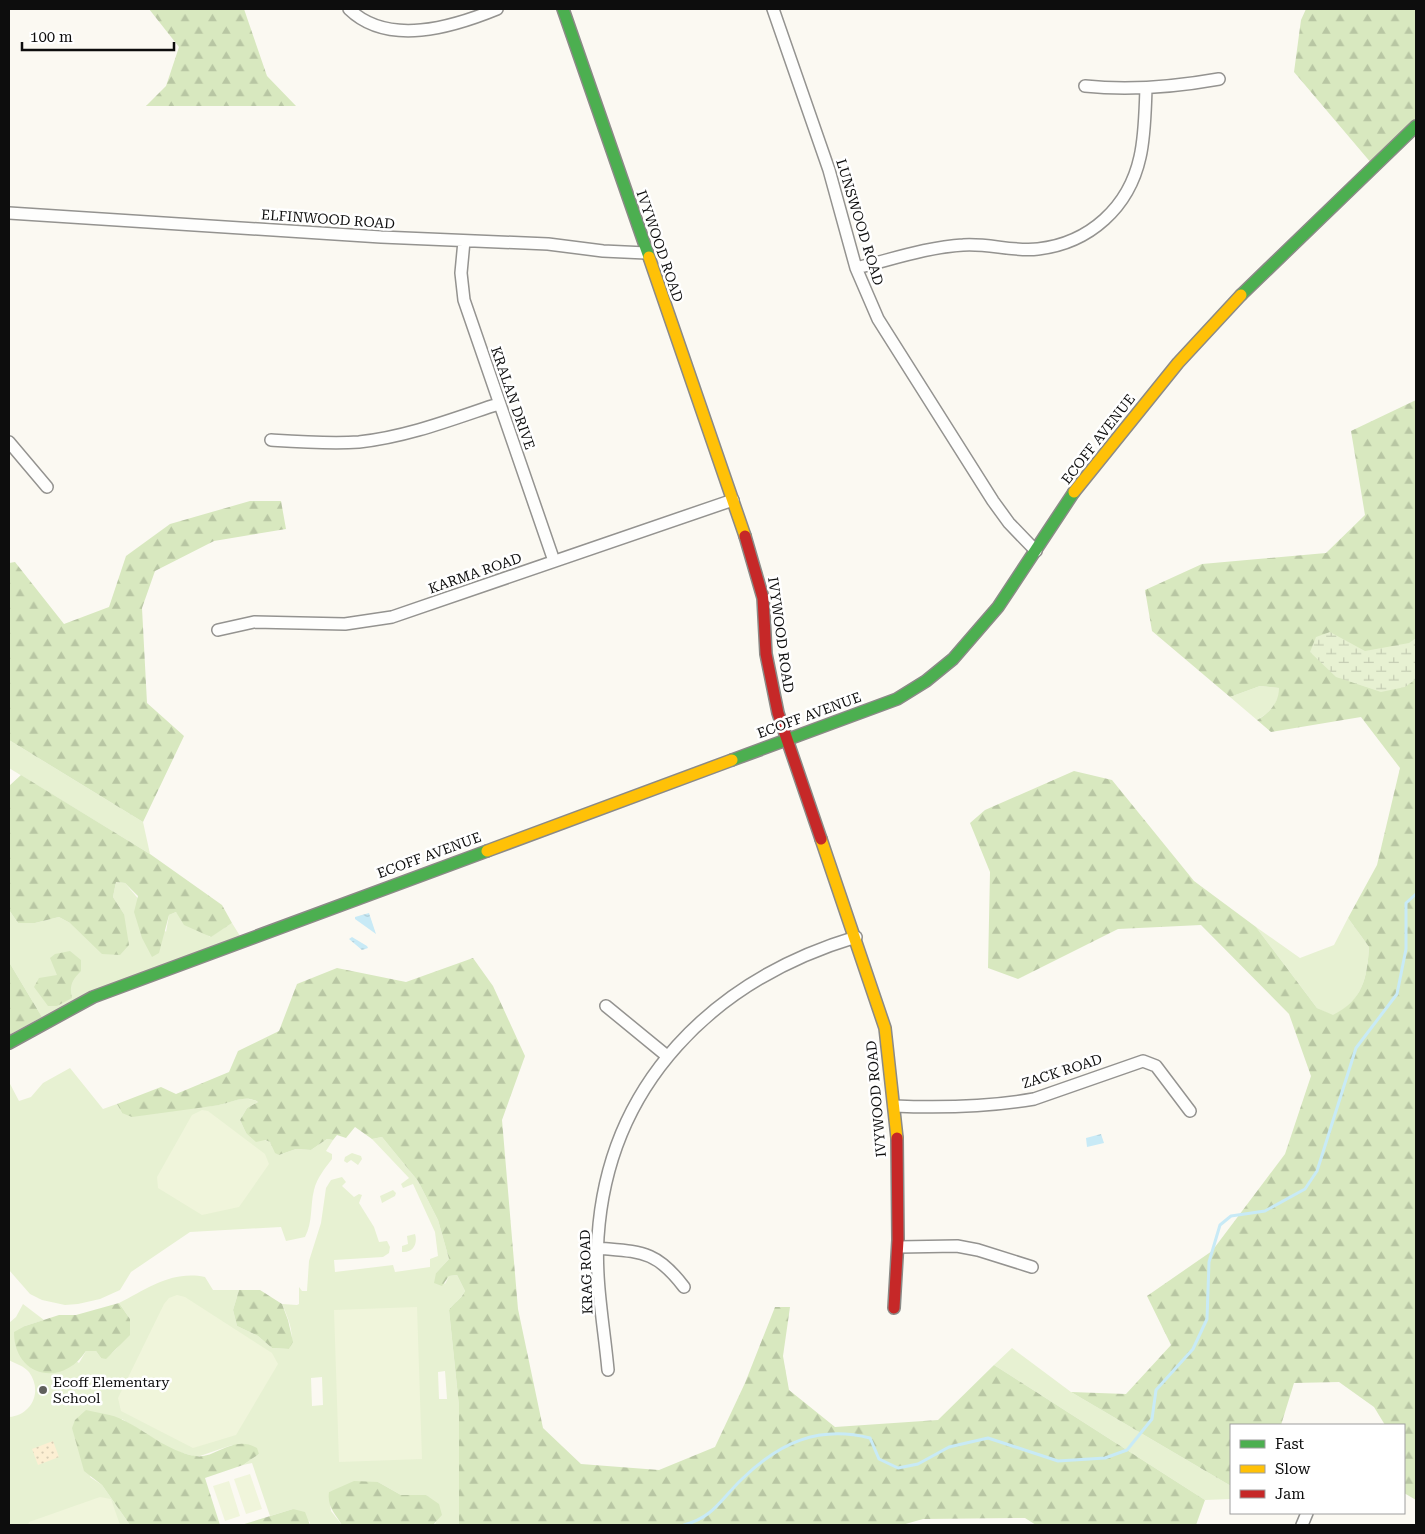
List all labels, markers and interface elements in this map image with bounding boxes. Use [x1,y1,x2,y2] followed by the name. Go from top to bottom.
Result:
[22,20,175,52] scale bar
[30,28,73,46] text: 100 m
[833,157,887,287] street label: LUNSWOOD ROAD
[633,188,687,304] street label: IVYWOOD ROAD
[260,206,396,232] street label: ELFINWOOD ROAD
[488,344,538,452] street label: KRALAN DRIVE
[1058,391,1138,487] street label: ECOFF AVENUE
[426,549,524,596] street label: KARMA ROAD
[765,576,797,694] street label: IVYWOOD ROAD
[755,689,863,741] street label: ECOFF AVENUE
[375,829,483,881] street label: ECOFF AVENUE
[863,1040,889,1158] street label: IVYWOOD ROAD
[1020,1050,1104,1091] street label: ZACK ROAD
[577,1229,595,1315] street label: KRAG ROAD
[53,1374,170,1406] place label: Ecoff Elementary School
[37,1384,49,1396] marker: Ecoff Elementary School
[1230,1424,1405,1514] legend
[1275,1435,1305,1453] text: Fast
[1275,1460,1311,1478] text: Slow
[1275,1485,1305,1503] text: Jam

